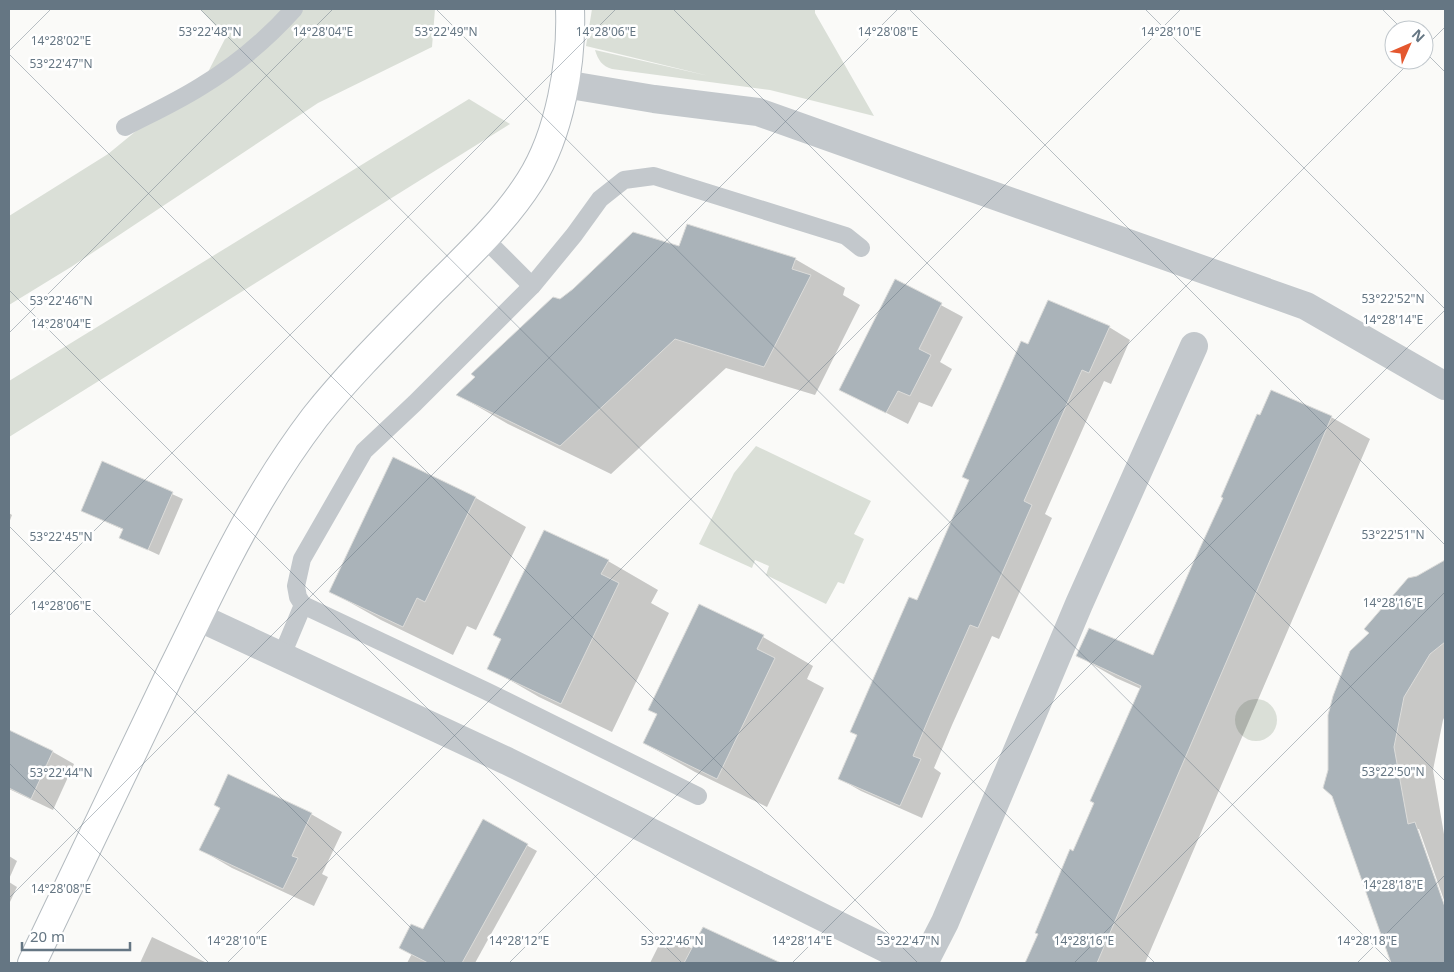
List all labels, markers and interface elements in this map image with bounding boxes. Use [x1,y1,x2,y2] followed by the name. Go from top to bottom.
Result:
[1384,20,1434,70] north arrow
[178,23,242,40] text: 53°22'48"N
[293,23,353,40] text: 14°28'04"E
[414,23,478,40] text: 53°22'49"N
[576,23,636,40] text: 14°28'06"E
[858,23,918,40] text: 14°28'08"E
[1141,23,1201,40] text: 14°28'10"E
[1408,25,1429,46] text: N
[31,32,91,49] text: 14°28'02"E
[29,55,93,72] text: 53°22'47"N
[1361,290,1425,307] text: 53°22'52"N
[29,292,93,309] text: 53°22'46"N
[1363,311,1423,328] text: 14°28'14"E
[31,315,91,332] text: 14°28'04"E
[1361,526,1425,543] text: 53°22'51"N
[29,528,93,545] text: 53°22'45"N
[1363,594,1423,611] text: 14°28'16"E
[31,597,91,614] text: 14°28'06"E
[1361,763,1425,780] text: 53°22'50"N
[29,764,93,781] text: 53°22'44"N
[1363,876,1423,893] text: 14°28'18"E
[31,880,91,897] text: 14°28'08"E
[22,920,130,952] scale bar
[30,926,65,946] text: 20 m
[207,932,267,949] text: 14°28'10"E
[489,932,549,949] text: 14°28'12"E
[640,932,704,949] text: 53°22'46"N
[772,932,832,949] text: 14°28'14"E
[876,932,940,949] text: 53°22'47"N
[1054,932,1114,949] text: 14°28'16"E
[1337,932,1397,949] text: 14°28'18"E

